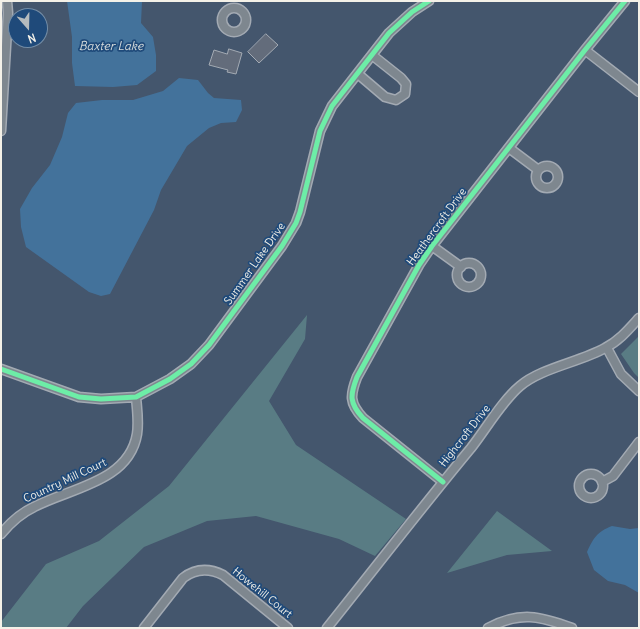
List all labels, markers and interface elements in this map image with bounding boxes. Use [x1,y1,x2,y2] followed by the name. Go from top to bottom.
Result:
[8,8,48,48] north arrow
[26,30,38,46] text: N
[79,40,143,54] water label: Baxter Lake
[404,186,470,268] street label: Heathercroft Drive
[222,220,288,308] street label: Summer Lake Drive
[437,402,493,470] street label: Highcroft Drive
[21,456,109,506] street label: Country Mill Court
[230,565,294,621] street label: Howehill Court

